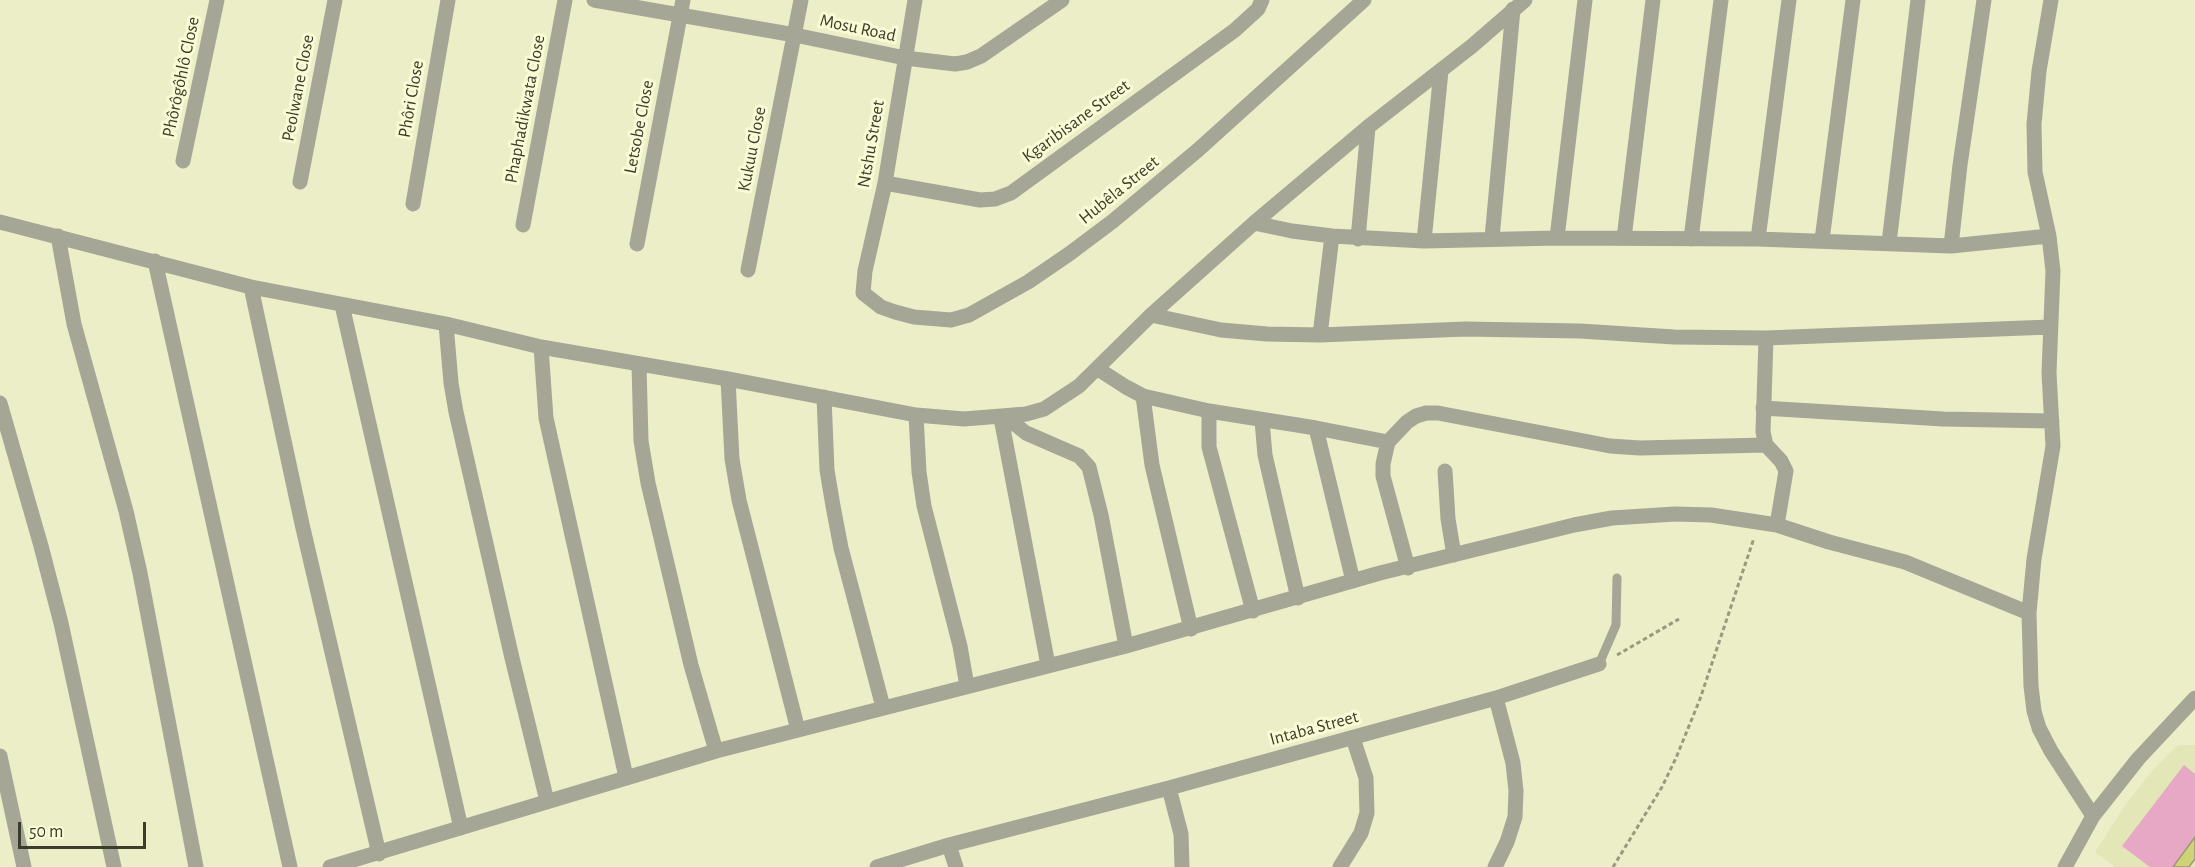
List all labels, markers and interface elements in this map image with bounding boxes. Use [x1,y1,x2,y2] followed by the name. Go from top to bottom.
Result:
[818,9,898,47] street label: Mosu Road
[158,15,204,139] street label: Phôrôgôhlô Close
[277,33,319,143] street label: Peolwane Close
[500,33,550,185] street label: Phaphadikwata Close
[394,59,428,139] street label: Phôri Close
[1018,75,1134,167] street label: Kgaribisane Street
[619,78,659,176] street label: Letsobe Close
[853,99,889,189] street label: Ntshu Street
[733,105,771,193] street label: Kukuu Close
[1075,151,1163,229] street label: Hubêla Street
[1267,706,1361,750] street label: Intaba Street
[21,810,148,848] scale bar
[29,823,63,841] text: 50 m

